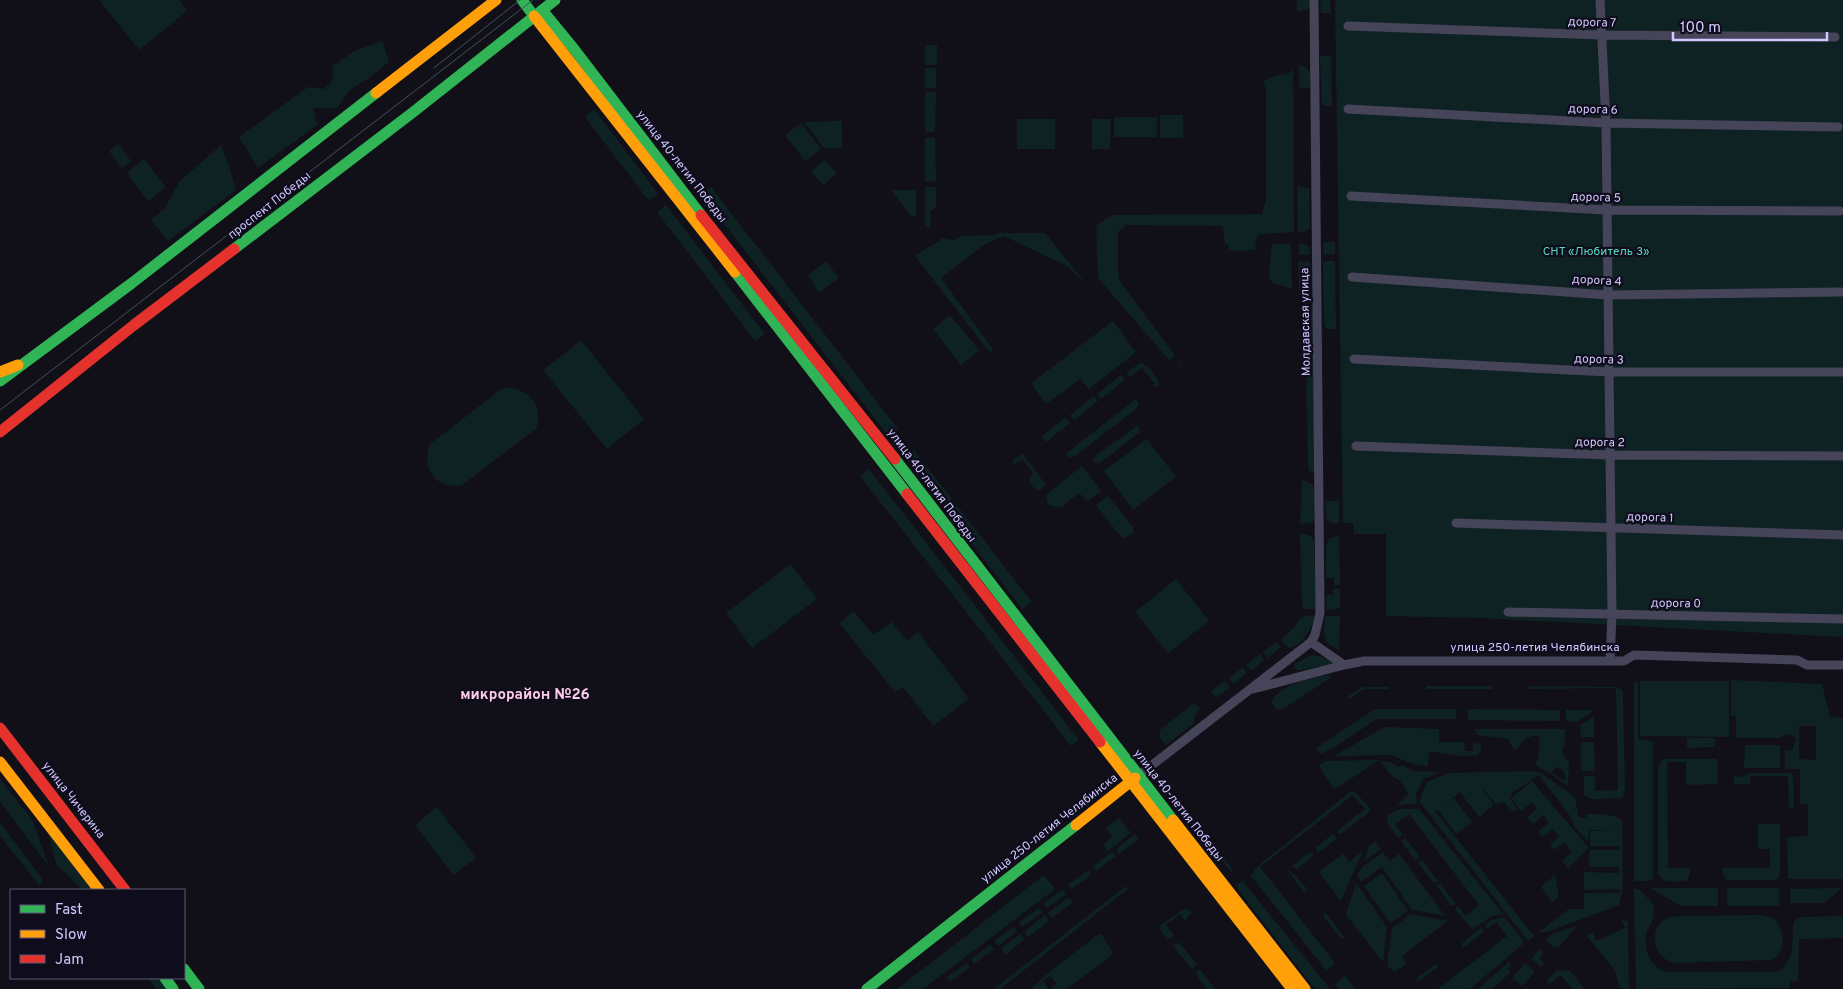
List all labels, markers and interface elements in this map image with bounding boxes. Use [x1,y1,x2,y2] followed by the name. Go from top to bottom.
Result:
[1673,10,1827,42] scale bar
[1568,14,1616,32] street label: дорога 7
[1680,19,1721,38] text: 100 m
[1568,101,1618,119] street label: дорога 6
[632,107,730,226] street label: улица 40-летия Победы
[225,168,314,243] street label: проспект Победы
[1571,189,1621,207] street label: дорога 5
[1543,244,1649,260] park label: СНТ «Любитель 3»
[1297,268,1315,376] street label: Молдавская улица
[1572,272,1622,290] street label: дорога 4
[1574,351,1624,369] street label: дорога 3
[883,425,979,546] street label: улица 40-летия Победы
[1575,435,1625,451] street label: дорога 2
[1626,509,1674,527] street label: дорога 1
[1651,596,1701,612] street label: дорога 0
[1450,640,1620,656] street label: улица 250-летия Челябинска
[460,686,590,705] district label: микрорайон №26
[1129,746,1227,865] street label: улица 40-летия Победы
[38,759,108,842] street label: улица Чичерина
[978,770,1121,887] street label: улица 250-летия Челябинска
[10,889,185,979] legend
[55,901,83,920] text: Fast
[55,926,87,945] text: Slow
[55,951,84,970] text: Jam

